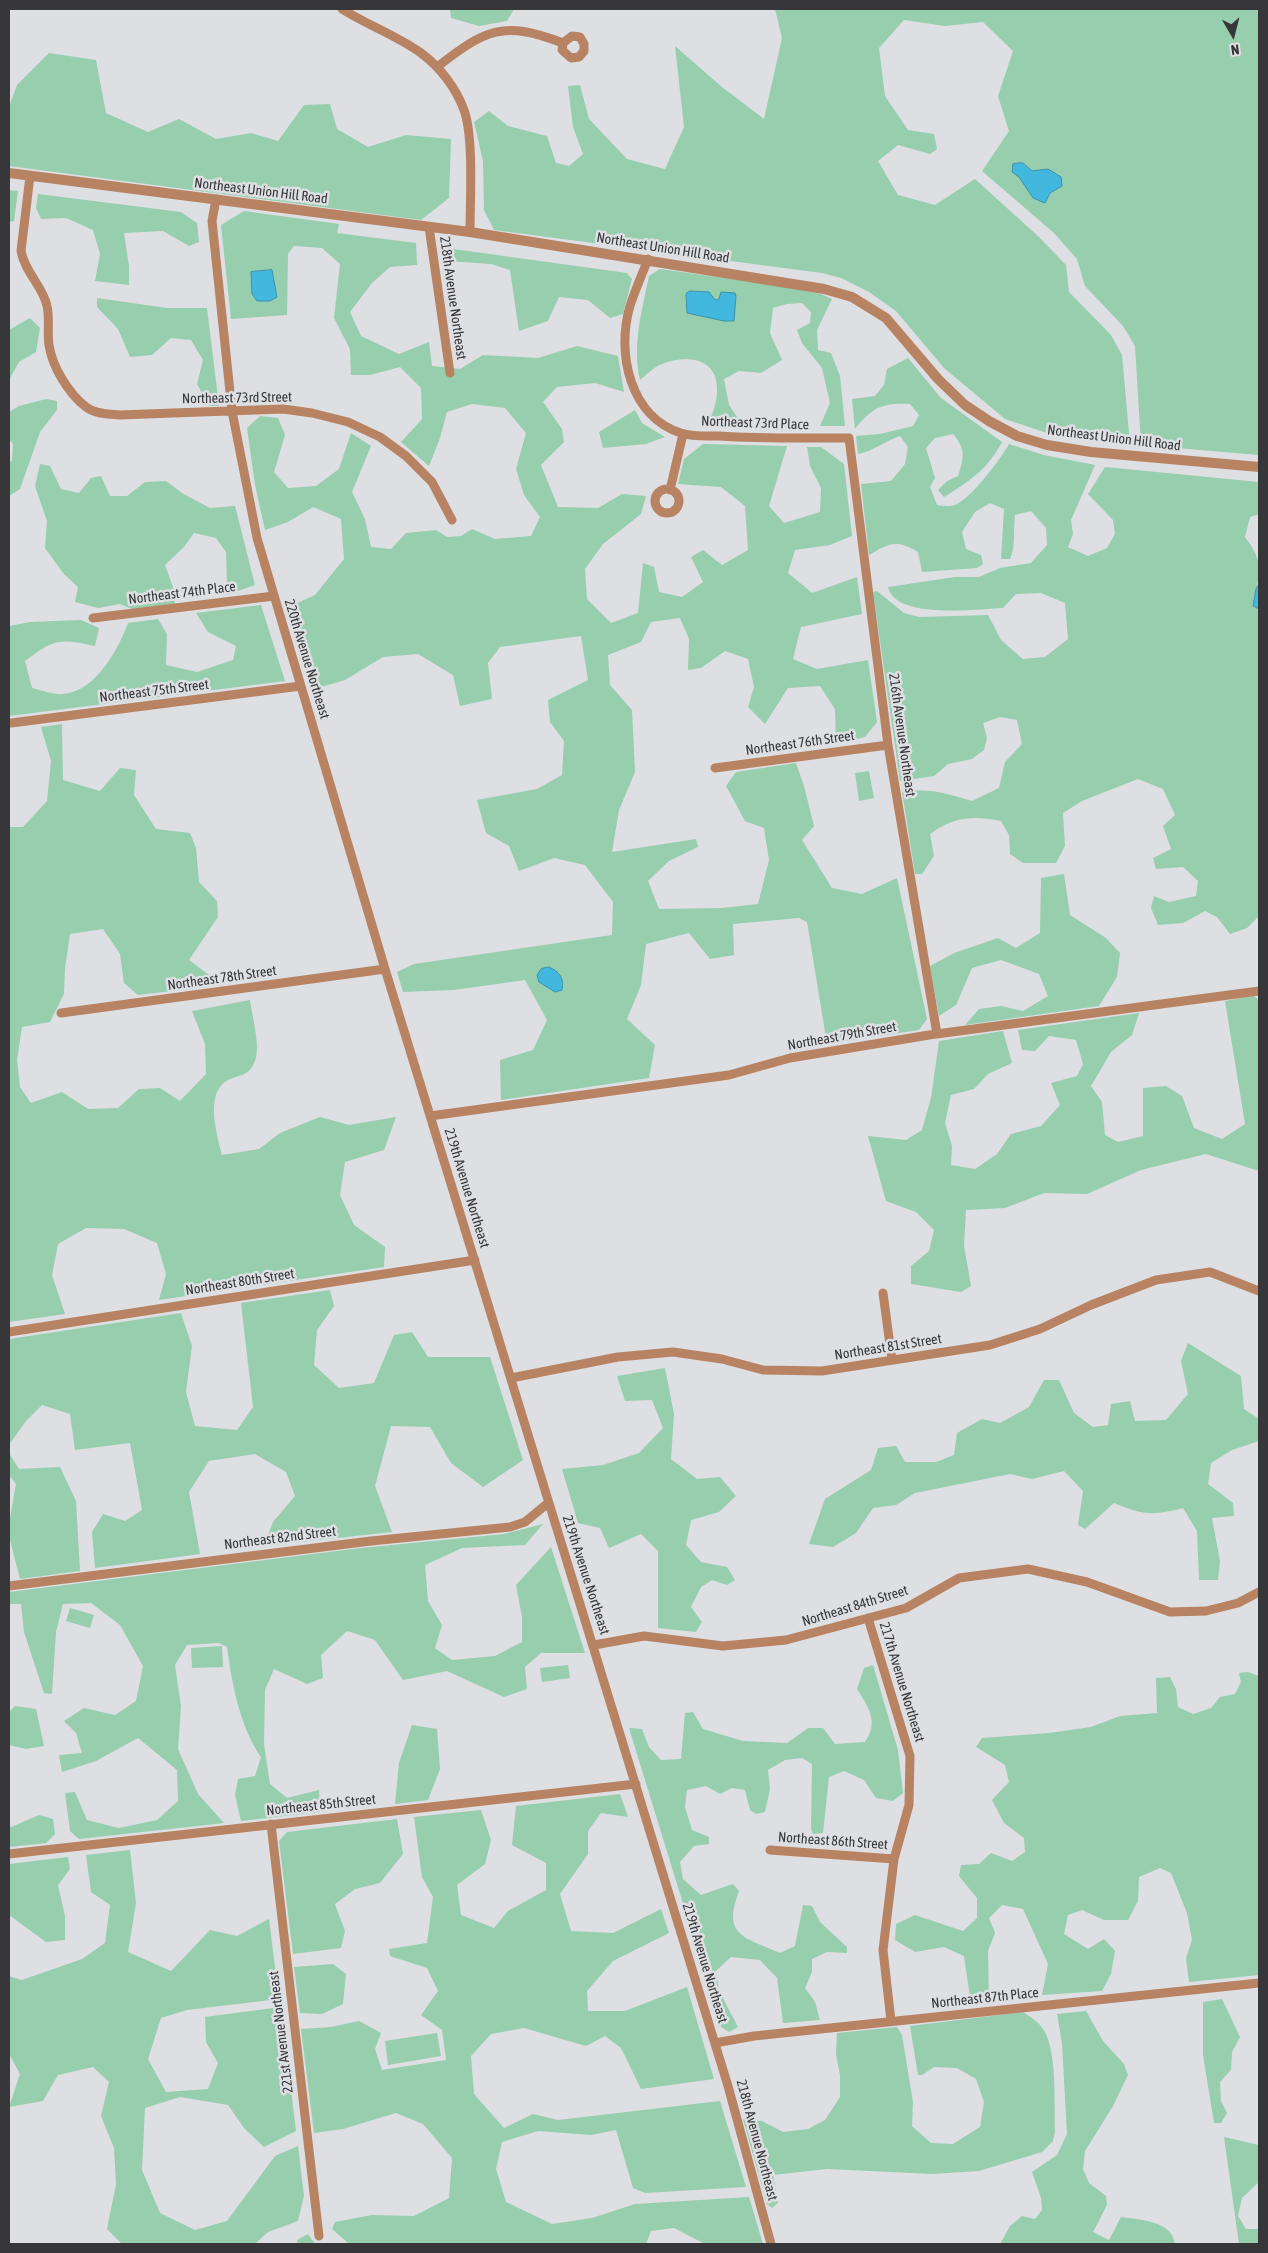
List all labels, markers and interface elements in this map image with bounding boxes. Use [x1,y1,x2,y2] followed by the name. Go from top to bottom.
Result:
[1208,10,1258,60] north arrow
[1230,41,1240,58] text: N
[193,174,329,208] street label: Northeast Union Hill Road
[595,229,731,267] street label: Northeast Union Hill Road
[436,235,470,361] street label: 218th Avenue Northeast
[182,389,292,407] street label: Northeast 73rd Street
[701,413,809,433] street label: Northeast 73rd Place
[1046,421,1182,455] street label: Northeast Union Hill Road
[127,578,237,608] street label: Northeast 74th Place
[281,597,333,721] street label: 220th Avenue Northeast
[885,672,919,798] street label: 216th Avenue Northeast
[98,676,210,706] street label: Northeast 75th Street
[744,727,856,759] street label: Northeast 76th Street
[166,962,278,994] street label: Northeast 78th Street
[786,1018,898,1054] street label: Northeast 79th Street
[441,1126,493,1250] street label: 219th Avenue Northeast
[184,1265,296,1299] street label: Northeast 80th Street
[833,1330,943,1364] street label: Northeast 81st Street
[559,1513,613,1637] street label: 219th Avenue Northeast
[223,1523,337,1553] street label: Northeast 82nd Street
[800,1582,910,1630] street label: Northeast 84th Street
[876,1620,928,1744] street label: 217th Avenue Northeast
[265,1791,377,1819] street label: Northeast 85th Street
[778,1829,888,1853] street label: Northeast 86th Street
[679,1901,731,2025] street label: 219th Avenue Northeast
[265,1970,297,2094] street label: 221st Avenue Northeast
[930,1984,1040,2012] street label: Northeast 87th Place
[733,2078,781,2202] street label: 218th Avenue Northeast

